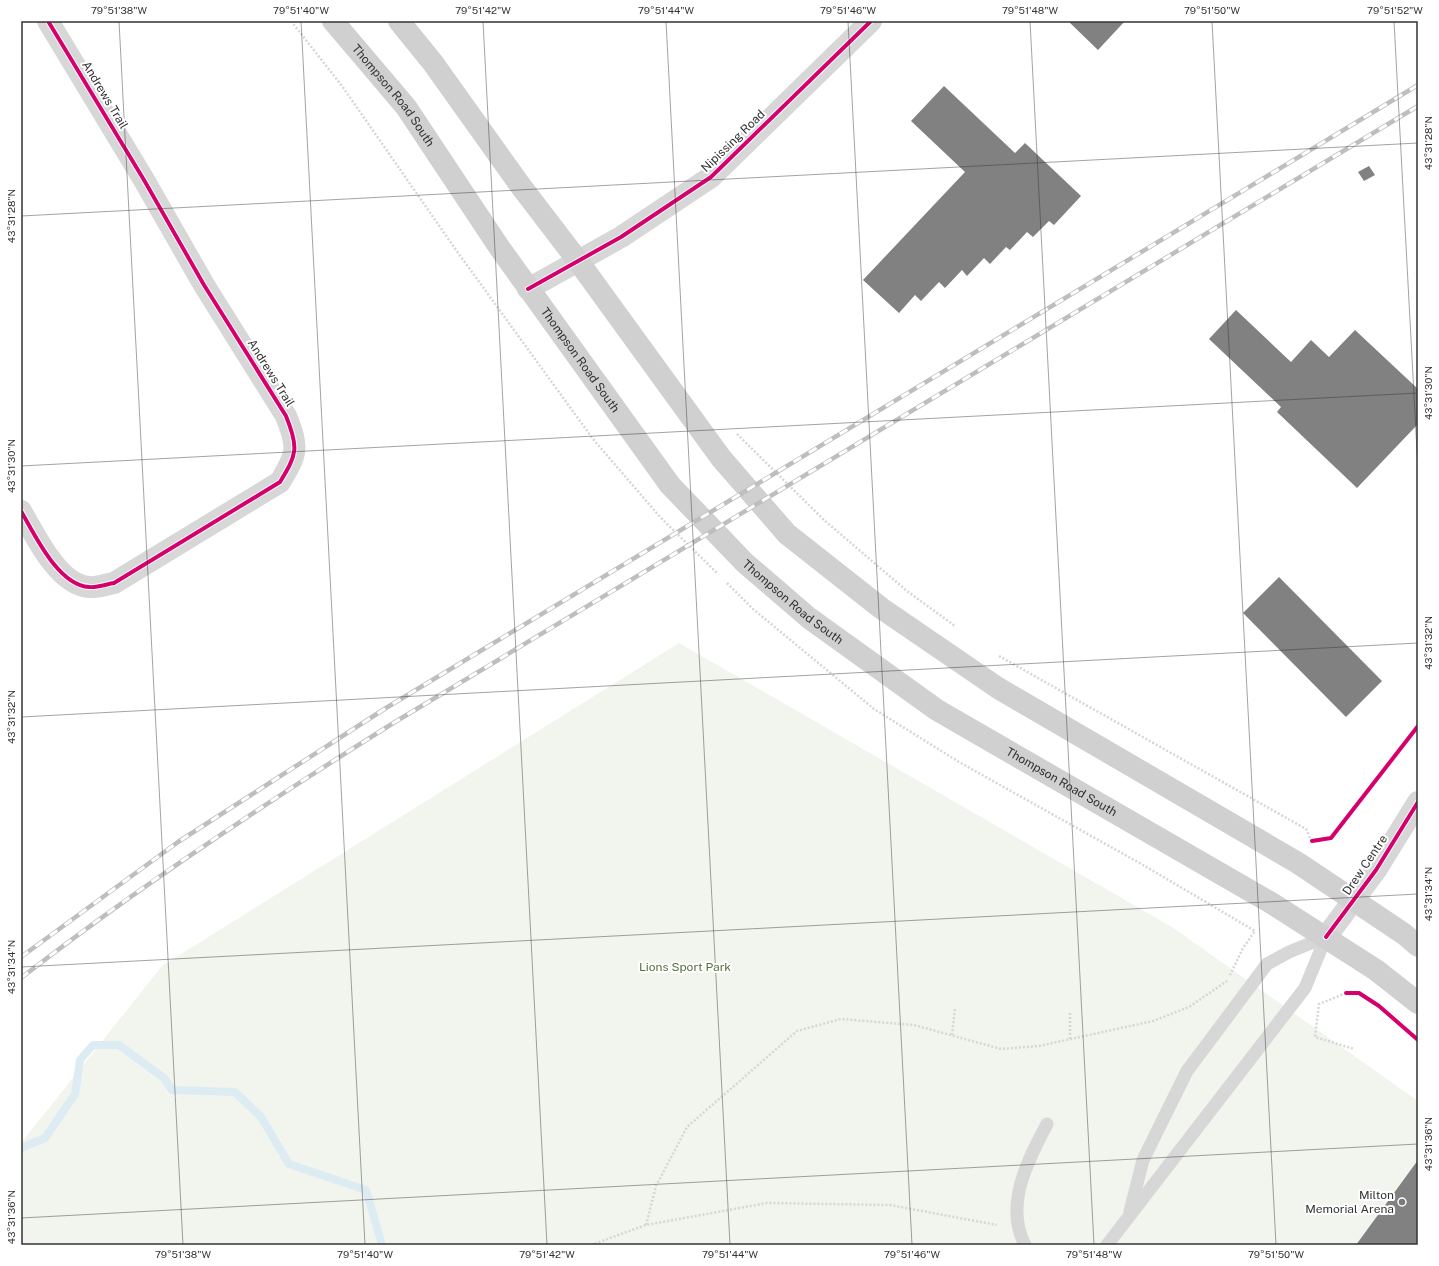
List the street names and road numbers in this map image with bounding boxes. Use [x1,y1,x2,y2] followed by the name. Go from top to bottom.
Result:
[349,42,437,149] street label: Thompson Road South
[79,59,131,132] street label: Andrews Trail
[698,107,768,175] street label: Nipissing Road
[538,305,623,415] street label: Thompson Road South
[245,337,297,410] street label: Andrews Trail
[740,557,846,647] street label: Thompson Road South
[1004,744,1120,819] street label: Thompson Road South
[1340,832,1390,898] street label: Drew Centre

